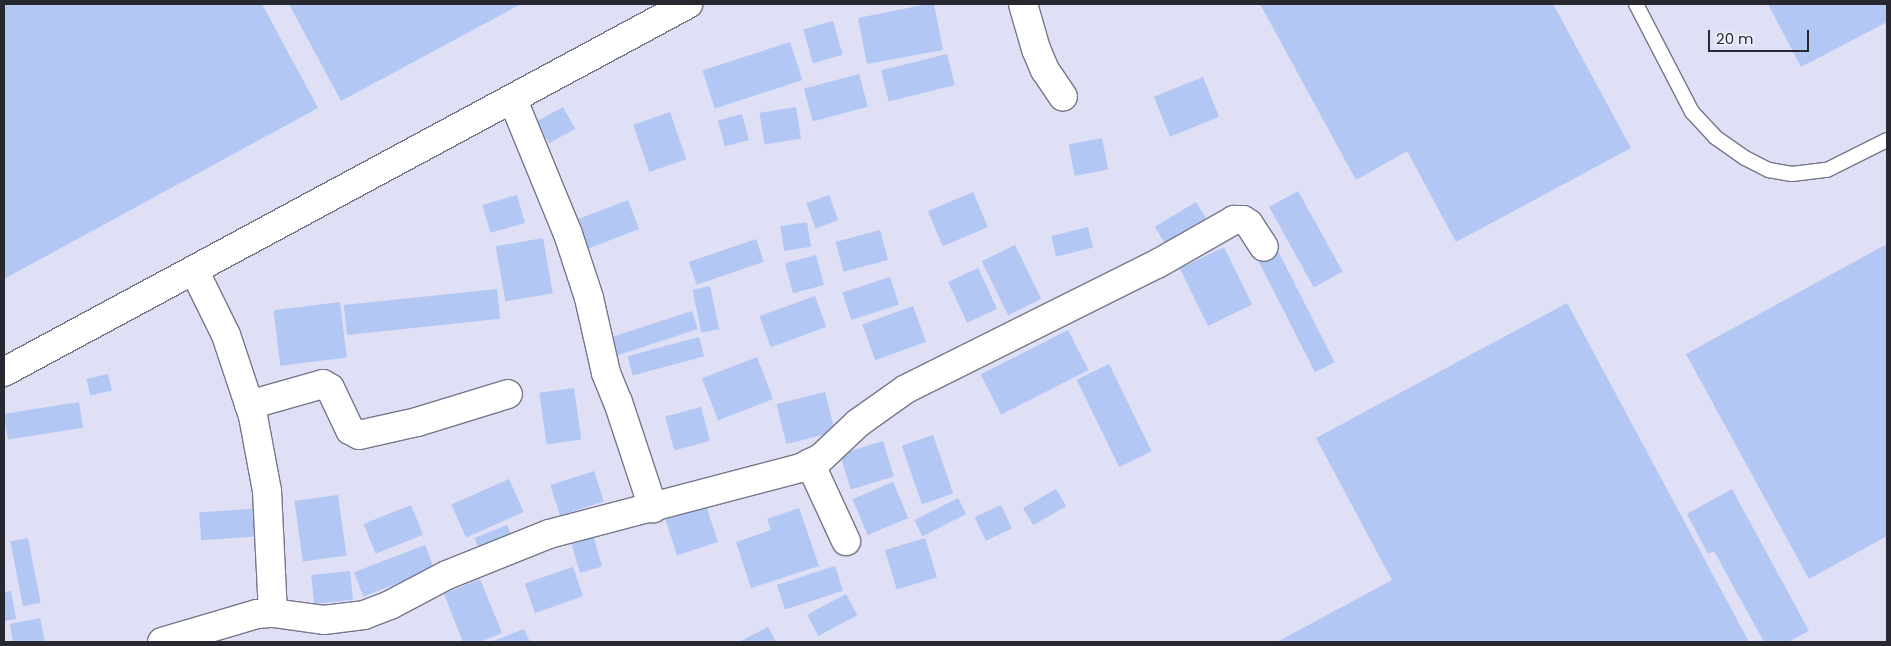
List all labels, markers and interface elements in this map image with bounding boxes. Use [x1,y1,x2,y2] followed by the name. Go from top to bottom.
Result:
[1711,20,1812,52] scale bar
[1716,28,1754,49] text: 20 m

